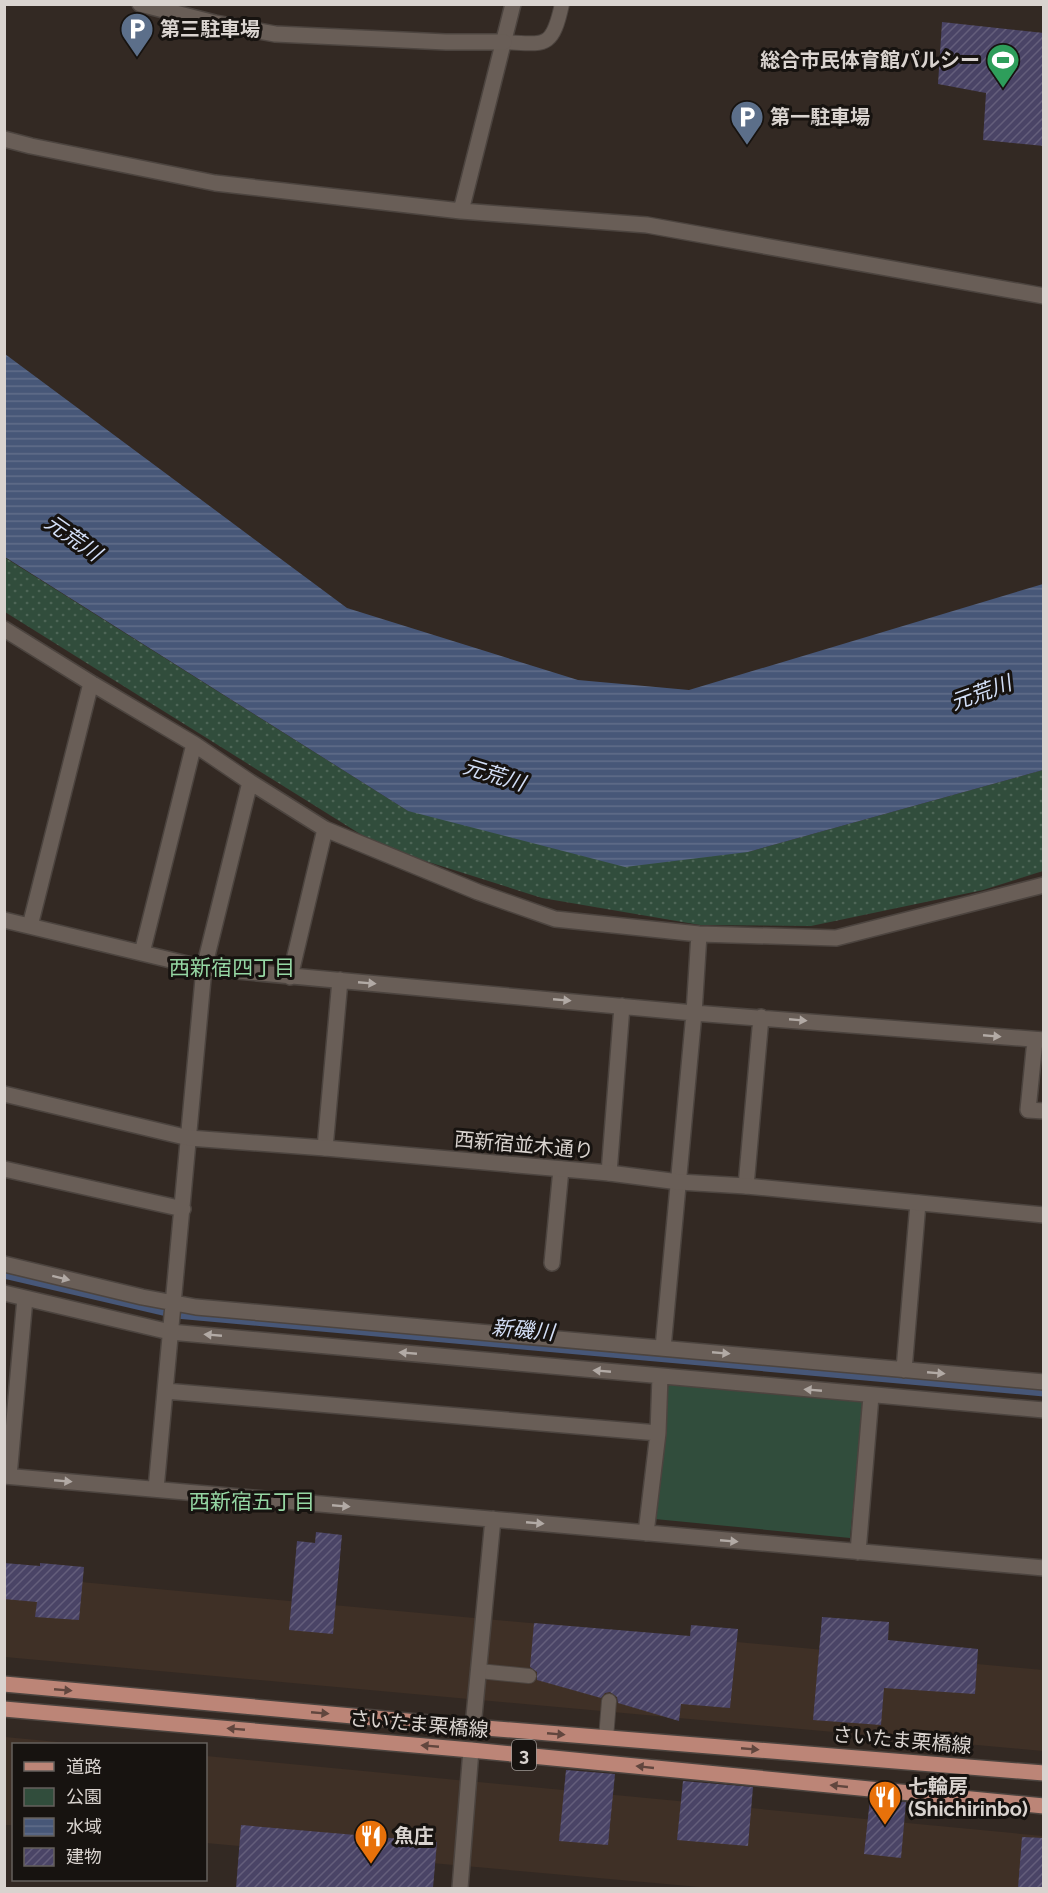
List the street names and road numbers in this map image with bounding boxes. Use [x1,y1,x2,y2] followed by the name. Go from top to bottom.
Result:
[453,1127,595,1163] street label: 西新宿並木通り
[349,1706,489,1742] street label: さいたま栗橋線
[832,1722,972,1758] street label: さいたま栗橋線
[512,1740,536,1770] road number: 3

